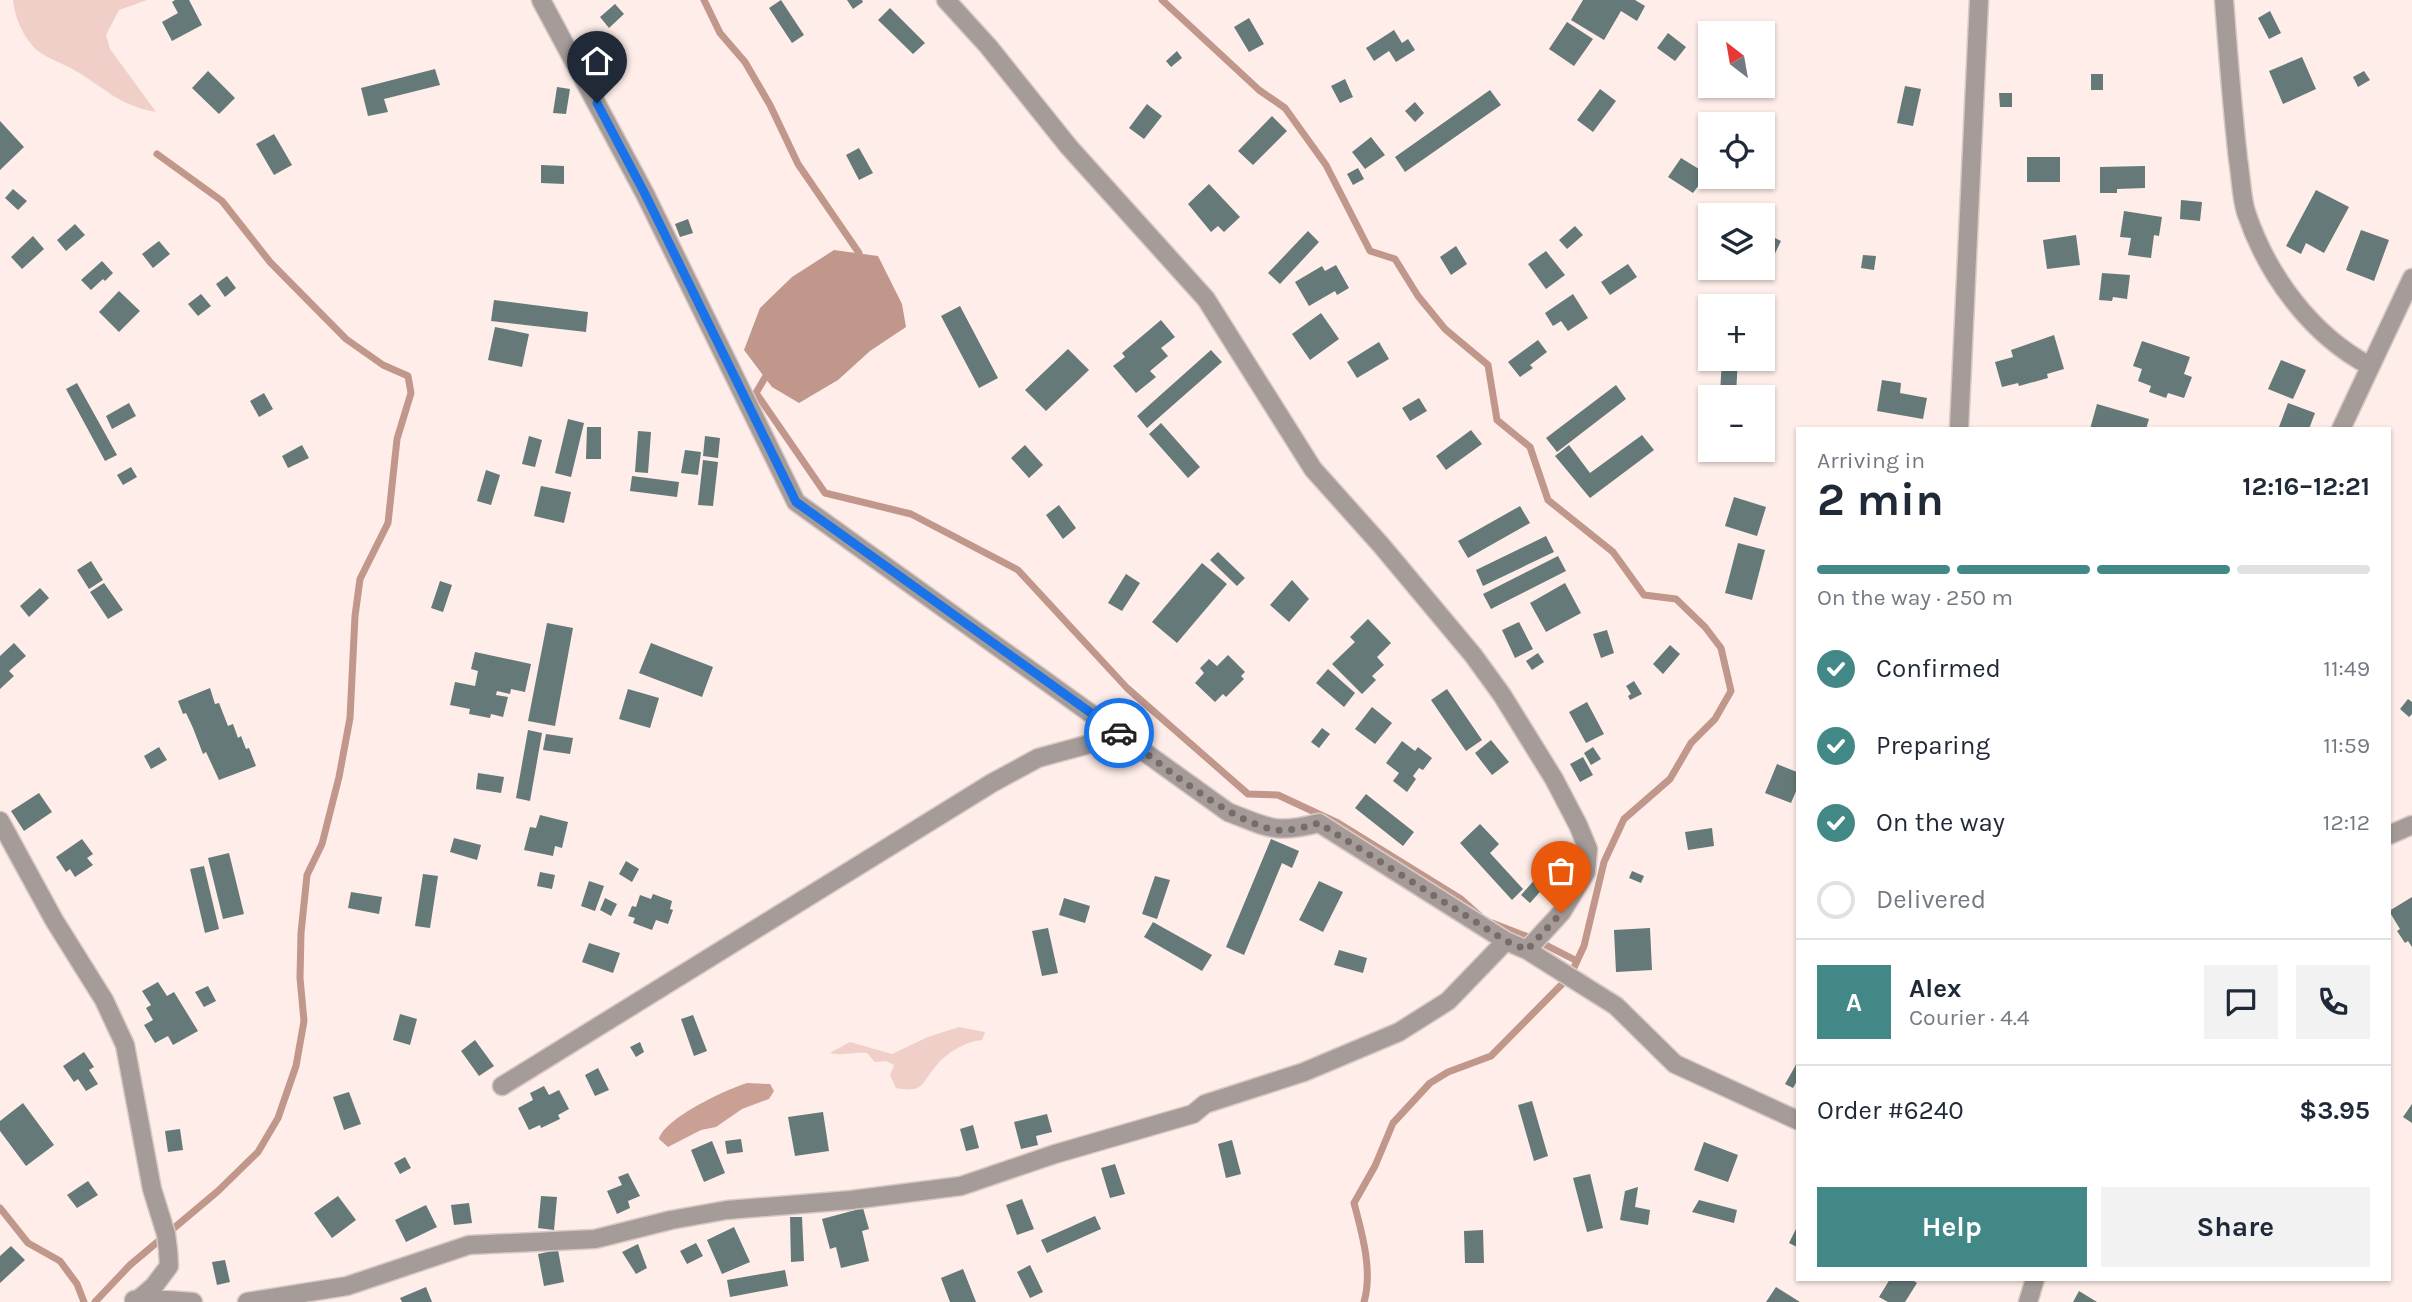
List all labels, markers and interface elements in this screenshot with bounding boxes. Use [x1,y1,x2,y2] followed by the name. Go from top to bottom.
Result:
[1698,21,1774,98] north arrow
[1698,21,1775,462] map controls
[567,31,627,103] pin
[578,42,616,80] icon: home
[1698,112,1775,189] button: locate
[1698,203,1775,280] button: layers
[1698,294,1775,371] button: +
[1698,385,1775,462] button: −
[1817,447,1925,474] text: Arriving in
[2242,471,2370,502] text: 12:16–12:21
[1817,473,1944,527] text: 2 min
[1817,584,2013,611] text: On the way · 250 m
[1817,650,1855,688] icon: check
[1876,653,2001,684] text: Confirmed
[2323,655,2370,682] text: 11:49
[1084,698,1154,768] courier
[1100,714,1138,752] icon: car
[1817,727,1855,765] icon: check
[1876,730,1990,761] text: Preparing
[2323,732,2370,759] text: 11:59
[1817,804,1855,842] icon: check
[1876,807,2005,838] text: On the way
[2323,809,2370,836] text: 12:12
[1531,841,1591,913] pin
[1542,852,1580,890] icon: bag
[1876,884,1986,915] text: Delivered
[2204,965,2278,1039] button: chat
[2296,965,2370,1039] button: phone
[1909,973,1961,1004] text: Alex
[1846,987,1862,1018] text: A
[1909,1004,2030,1031] text: Courier · 4.4
[1817,1095,1964,1126] text: Order #6240
[2299,1095,2370,1126] text: $3.95
[1817,1187,2087,1267] button: Help
[2101,1187,2370,1267] button: Share

